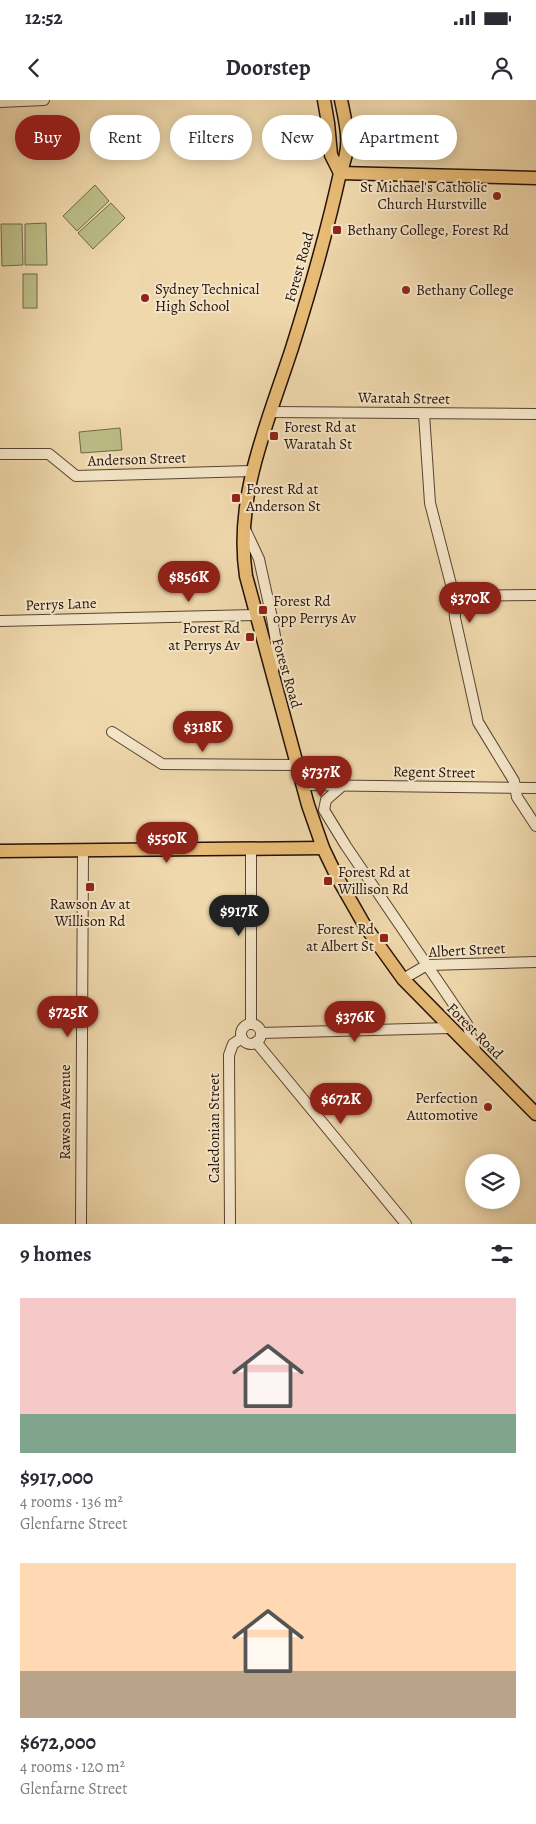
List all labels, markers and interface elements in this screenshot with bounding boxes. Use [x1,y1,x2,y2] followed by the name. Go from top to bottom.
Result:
[25,5,63,31] text: 12:52
[225,53,311,83] text: Doorstep
[20,54,48,82] icon: back
[488,54,516,82] icon: person
[15,115,80,160] chip: Buy
[90,115,160,160] chip: Rent
[170,115,252,160] chip: Filters
[262,115,332,160] chip: New
[342,115,457,160] chip: Apartment
[360,177,487,214] place label: St Michael's Catholic Church Hurstville
[491,190,503,202] marker: St Michael's Catholic Church Hurstville
[347,220,510,240] place label: Bethany College, Forest Rd
[331,224,343,236] marker: Bethany College, Forest Rd
[279,229,319,304] street label: Forest Road
[155,279,260,316] place label: Sydney Technical High School
[416,280,514,300] place label: Bethany College
[400,284,412,296] marker: Bethany College
[139,292,151,304] marker: Sydney Technical High School
[357,387,450,409] street label: Waratah Street
[283,417,356,454] place label: Forest Rd at Waratah St
[268,430,280,442] marker: Forest Rd at Waratah St
[86,447,187,471] street label: Anderson Street
[245,479,321,516] place label: Forest Rd at Anderson St
[230,492,242,504] marker: Forest Rd at Anderson St
[154,560,224,603] pin: $856K
[169,566,209,588] text: $856K
[435,582,505,624] pin: $370K
[450,587,490,609] text: $370K
[273,591,356,628] place label: Forest Rd opp Perrys Av
[25,593,97,615] street label: Perrys Lane
[257,604,269,616] marker: Forest Rd opp Perrys Av
[168,618,241,655] place label: Forest Rd at Perrys Av
[244,631,256,643] marker: Forest Rd at Perrys Av
[267,636,307,711] street label: Forest Road
[168,710,238,753] pin: $318K
[184,716,222,738] text: $318K
[286,756,356,798] pin: $737K
[302,761,340,783] text: $737K
[393,761,475,783] street label: Regent Street
[132,822,202,864] pin: $550K
[147,827,187,849] text: $550K
[337,862,410,899] place label: Forest Rd at Willison Rd
[322,875,334,887] marker: Forest Rd at Willison Rd
[84,881,96,893] marker: Rawson Av at Willison Rd
[50,894,130,931] place label: Rawson Av at Willison Rd
[204,894,274,937] pin: $917K
[220,900,258,922] text: $917K
[306,919,375,956] place label: Forest Rd at Albert St
[378,932,390,944] marker: Forest Rd at Albert St
[427,938,506,962] street label: Albert Street
[33,996,103,1038] pin: $725K
[442,998,508,1064] street label: Forest Road
[320,1000,390,1043] pin: $376K
[48,1001,88,1023] text: $725K
[335,1006,375,1028] text: $376K
[55,1064,75,1160] street label: Rawson Avenue
[204,1073,224,1183] street label: Caledonian Street
[306,1082,376,1125] pin: $672K
[321,1088,361,1110] text: $672K
[406,1088,478,1125] place label: Perfection Automotive
[482,1101,494,1113] marker: Perfection Automotive
[465,1154,520,1209] map controls
[465,1154,520,1209] button: layers
[20,1240,91,1268] text: 9 homes
[488,1240,516,1268] icon: filters
[223,1331,313,1421] icon: home
[20,1463,93,1491] text: $917,000
[20,1491,123,1513] text: 4 rooms · 136 m²
[20,1513,128,1535] text: Glenfarne Street
[223,1596,313,1686] icon: home
[20,1728,96,1756] text: $672,000
[20,1756,125,1778] text: 4 rooms · 120 m²
[20,1778,128,1800] text: Glenfarne Street

